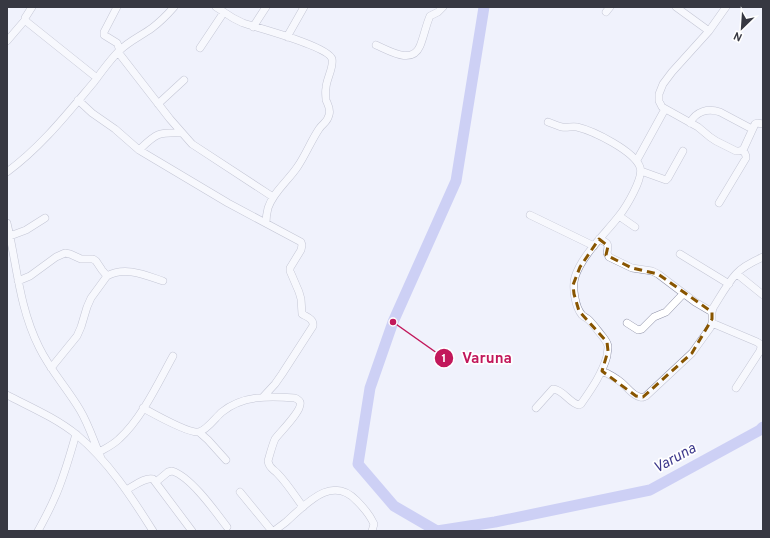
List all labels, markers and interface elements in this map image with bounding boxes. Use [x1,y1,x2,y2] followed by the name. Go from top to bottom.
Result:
[722,8,762,48] north arrow
[732,28,745,44] text: N
[434,344,520,371] callout: Varuna
[462,350,512,369] text: Varuna
[442,351,446,367] text: 1
[650,439,700,478] water label: Varuna

